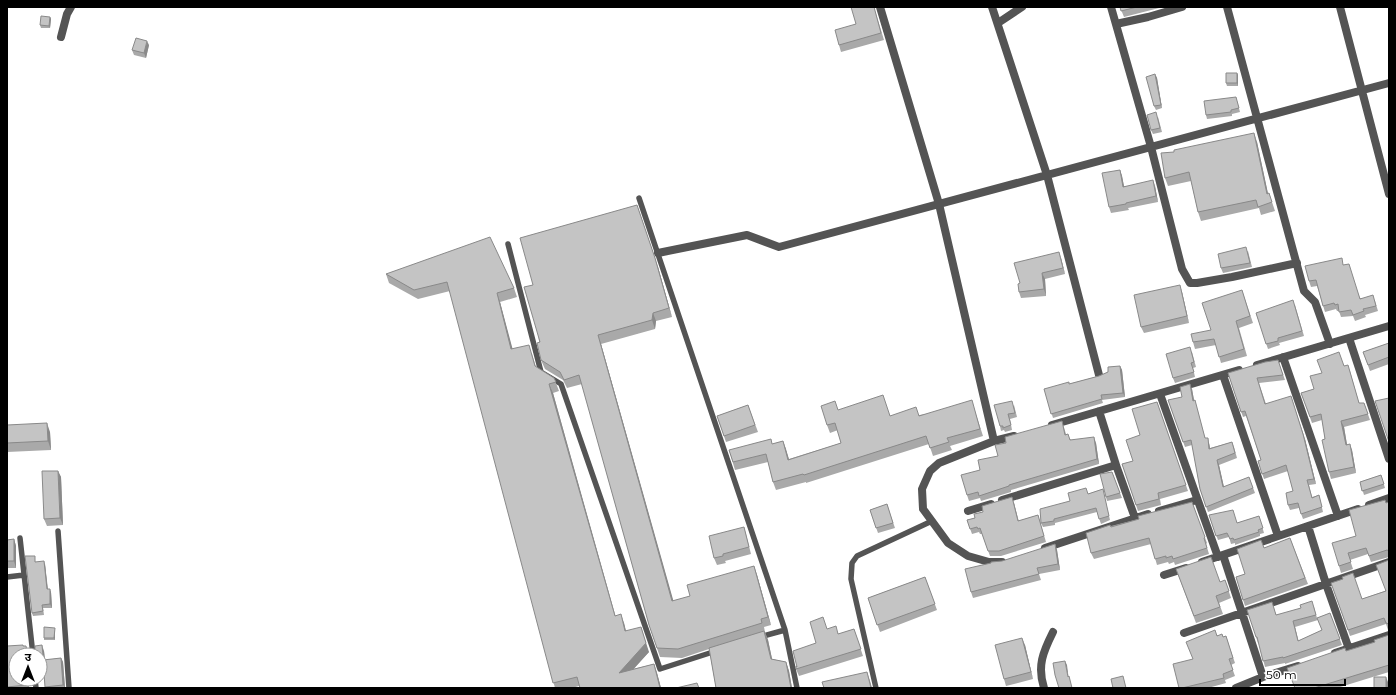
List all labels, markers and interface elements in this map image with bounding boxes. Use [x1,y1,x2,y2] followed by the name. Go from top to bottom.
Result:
[8,647,48,687] north arrow
[25,650,32,664] text: उ
[1260,661,1345,687] scale bar
[1266,667,1297,682] text: 50 m

